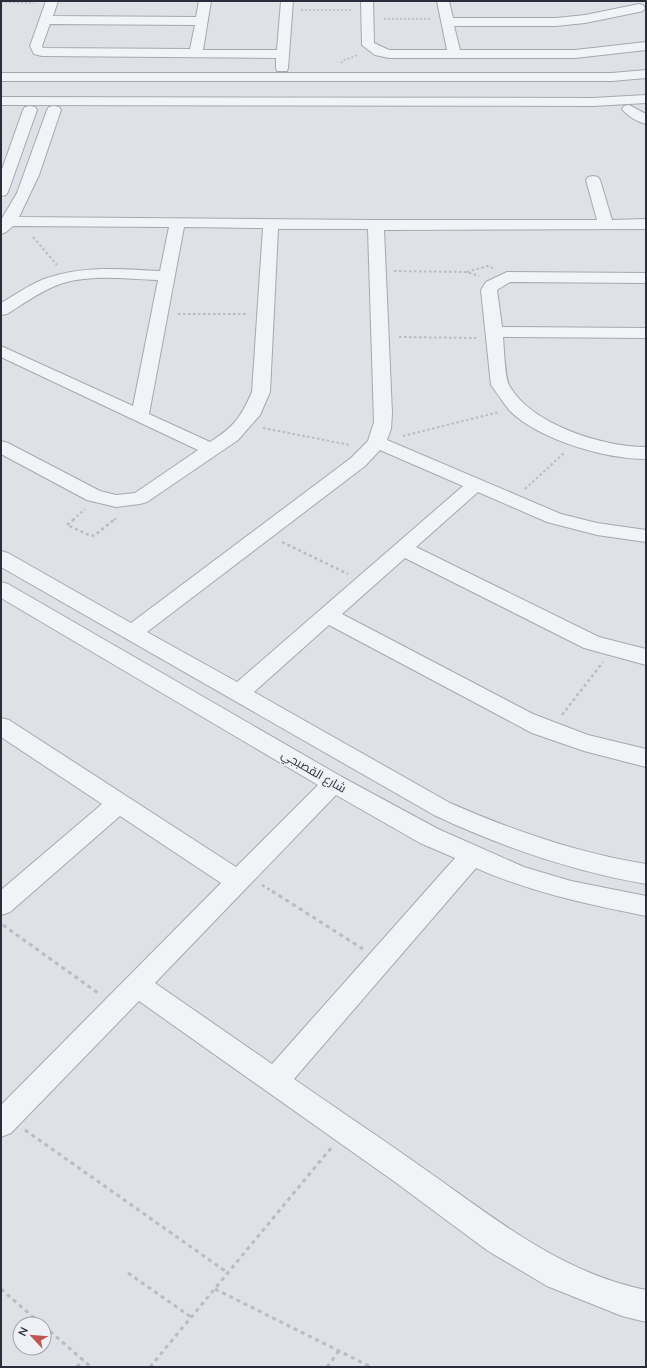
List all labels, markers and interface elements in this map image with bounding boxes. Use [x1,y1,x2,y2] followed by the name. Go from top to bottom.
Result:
[277,746,349,798] street label: شارع القصبجي
[12,1316,52,1356] north arrow
[15,1325,31,1338] text: N

